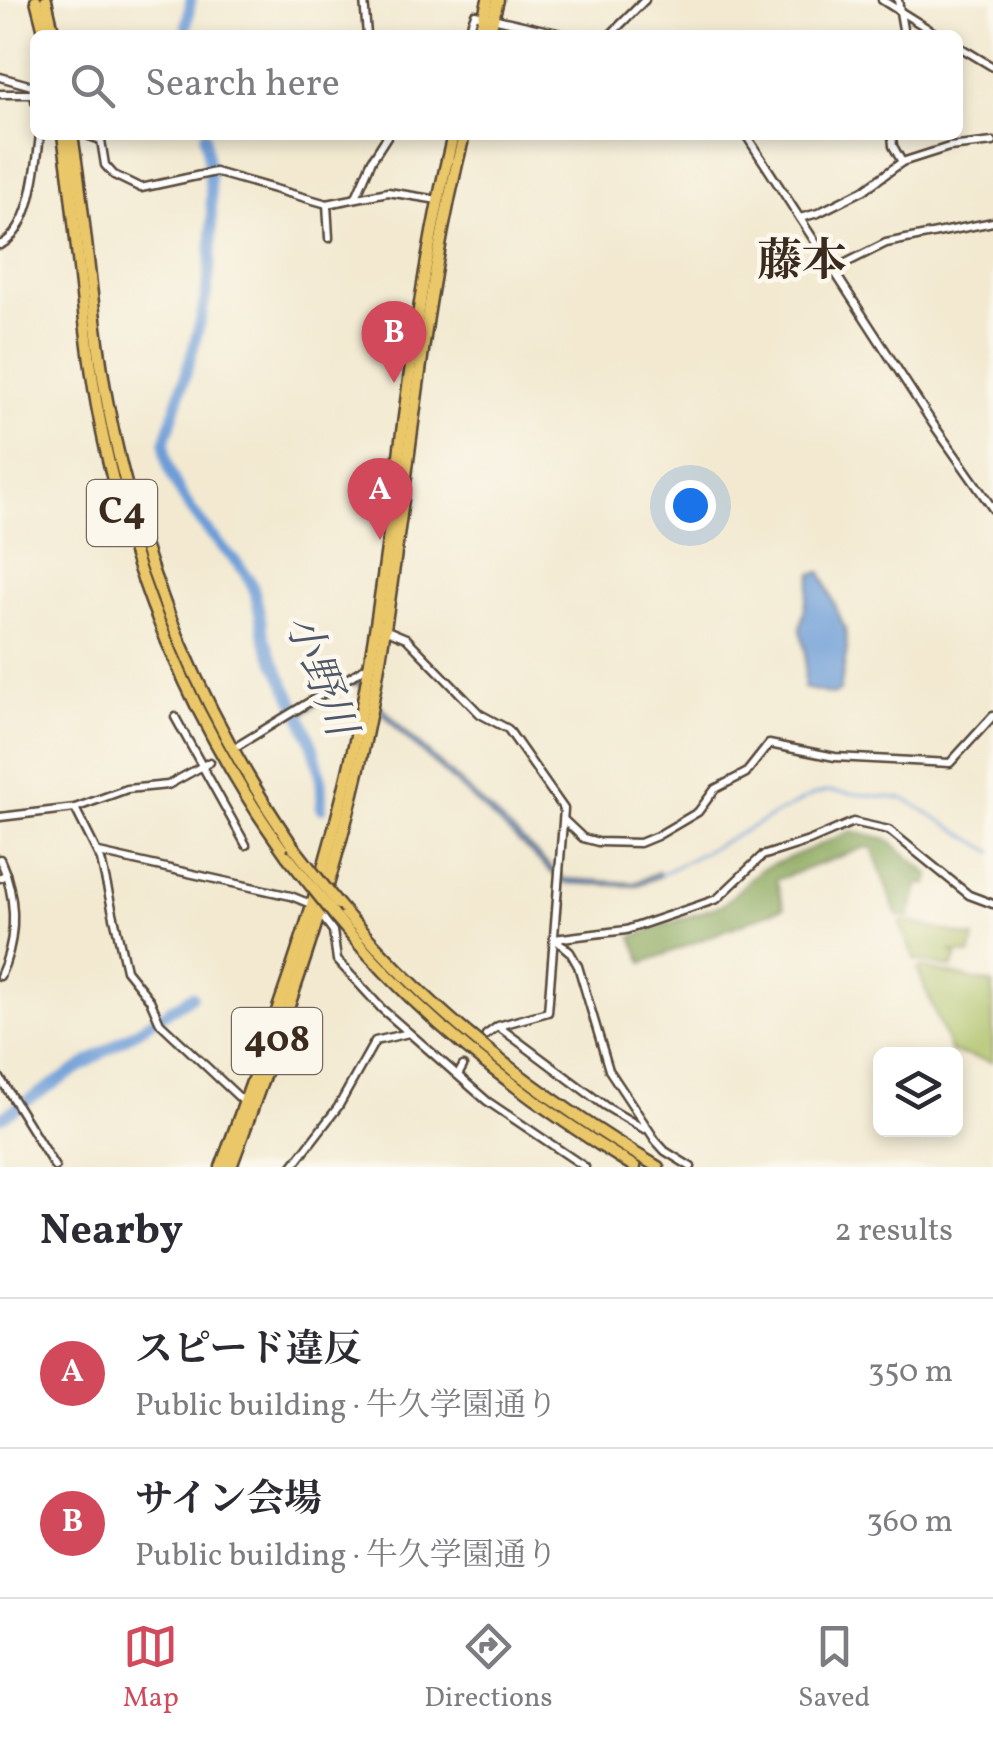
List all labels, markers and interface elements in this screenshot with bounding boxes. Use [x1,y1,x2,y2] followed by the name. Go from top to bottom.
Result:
[30,30,963,140] search box
[65,58,120,113] icon: search
[145,59,340,112] text: Search here
[757,232,847,295] district label: 藤本
[362,300,426,383] pin: B
[348,458,412,540] pin: A
[87,480,157,546] road number: C4
[665,480,716,531] your location
[268,607,370,749] water label: 小野川
[232,1008,322,1074] road number: 408
[873,1047,963,1137] map controls
[873,1047,963,1137] button: layers
[40,1203,183,1262] text: Nearby
[835,1210,953,1254] text: 2 results
[135,1325,361,1378] text: スピード違反
[61,1351,84,1395] text: A
[868,1351,953,1395] text: 350 m
[135,1385,558,1429] text: Public building · 牛久学園通り
[135,1475,322,1528] text: サイン会場
[62,1501,83,1545] text: B
[866,1501,953,1545] text: 360 m
[135,1535,558,1579] text: Public building · 牛久学園通り
[123,1619,179,1718] tab: Map
[424,1619,553,1718] tab: Directions
[798,1619,870,1718] tab: Saved

